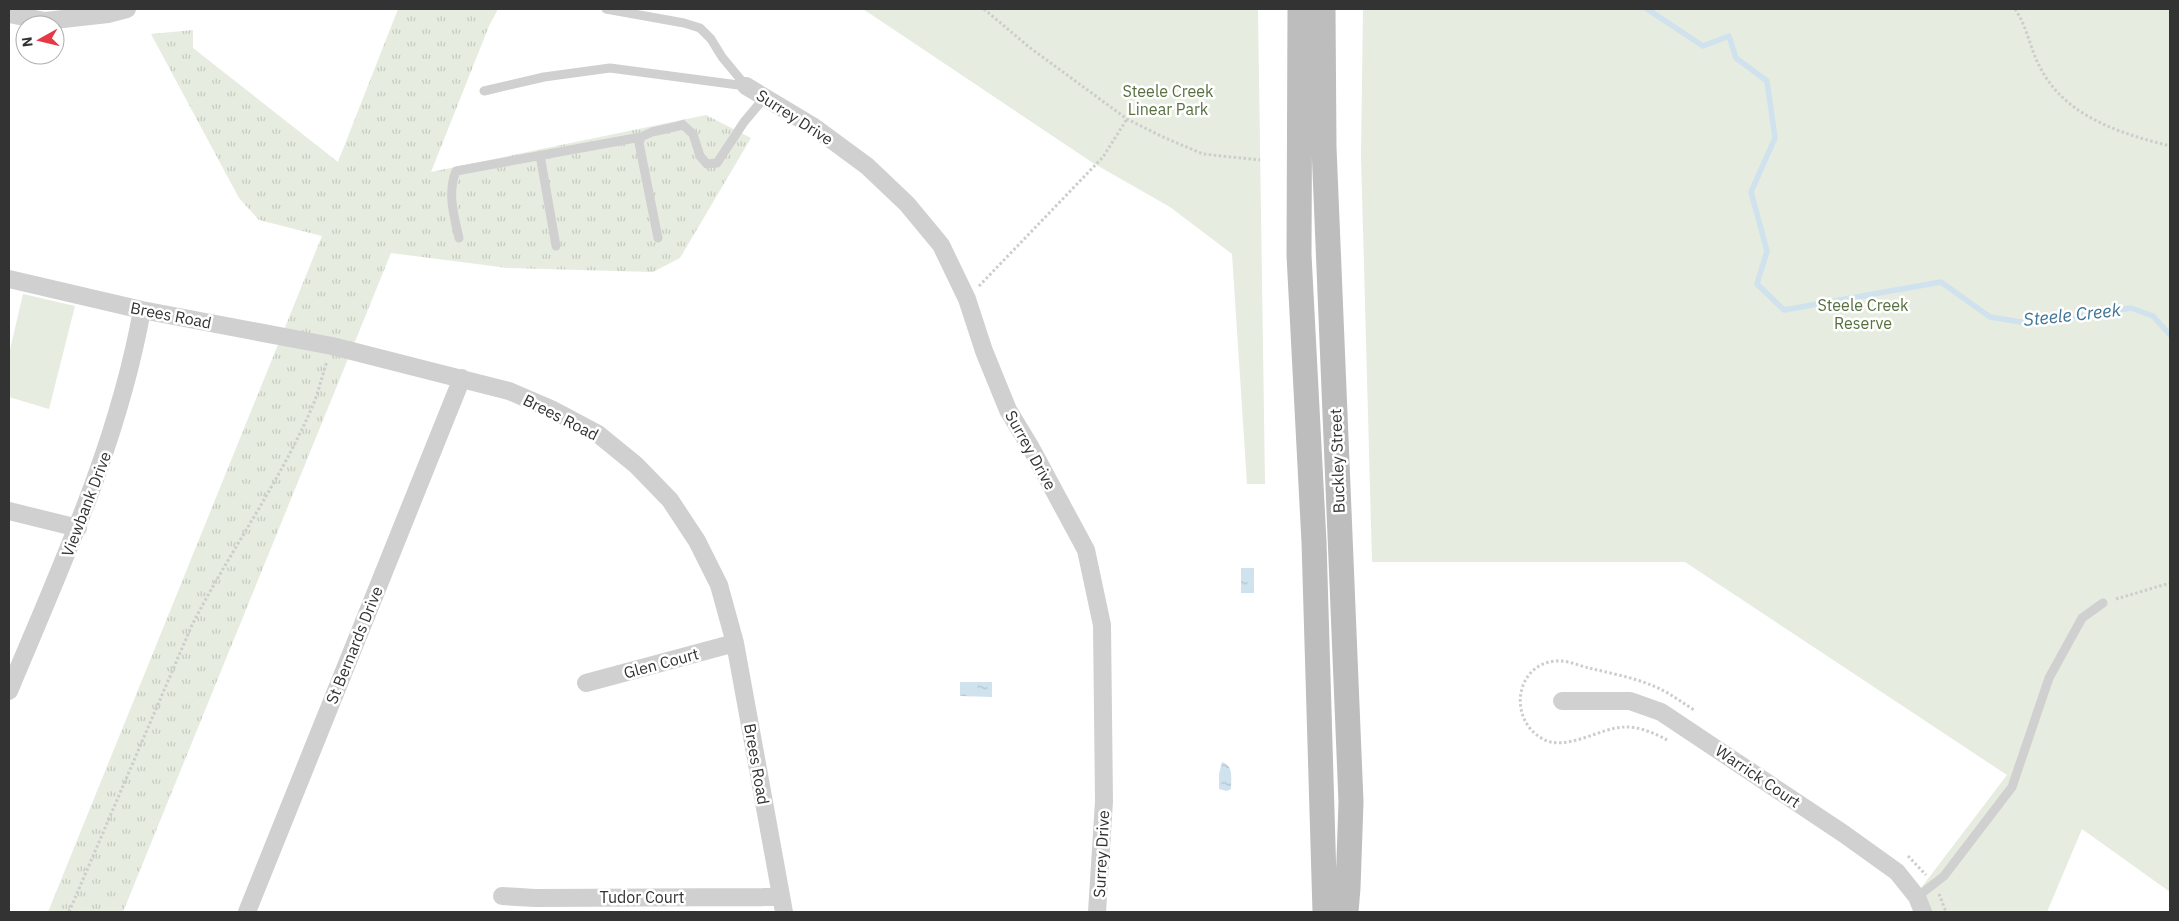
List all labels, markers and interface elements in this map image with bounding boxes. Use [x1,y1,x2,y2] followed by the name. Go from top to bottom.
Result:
[15,15,65,65] north arrow
[18,36,37,48] text: N
[1122,81,1214,119] park label: Steele Creek Linear Park
[753,85,837,149] street label: Surrey Drive
[1817,295,1909,333] park label: Steele Creek Reserve
[129,297,213,333] street label: Brees Road
[2022,298,2122,331] water label: Steele Creek
[520,389,602,445] street label: Brees Road
[1001,407,1061,493] street label: Surrey Drive
[1325,408,1349,514] street label: Buckley Street
[57,448,115,559] street label: Viewbank Drive
[321,583,387,707] street label: St Bernards Drive
[621,643,701,683] street label: Glen Court
[740,722,774,806] street label: Brees Road
[1712,740,1804,812] street label: Warrick Court
[1089,810,1113,898] street label: Surrey Drive
[600,887,684,907] street label: Tudor Court

